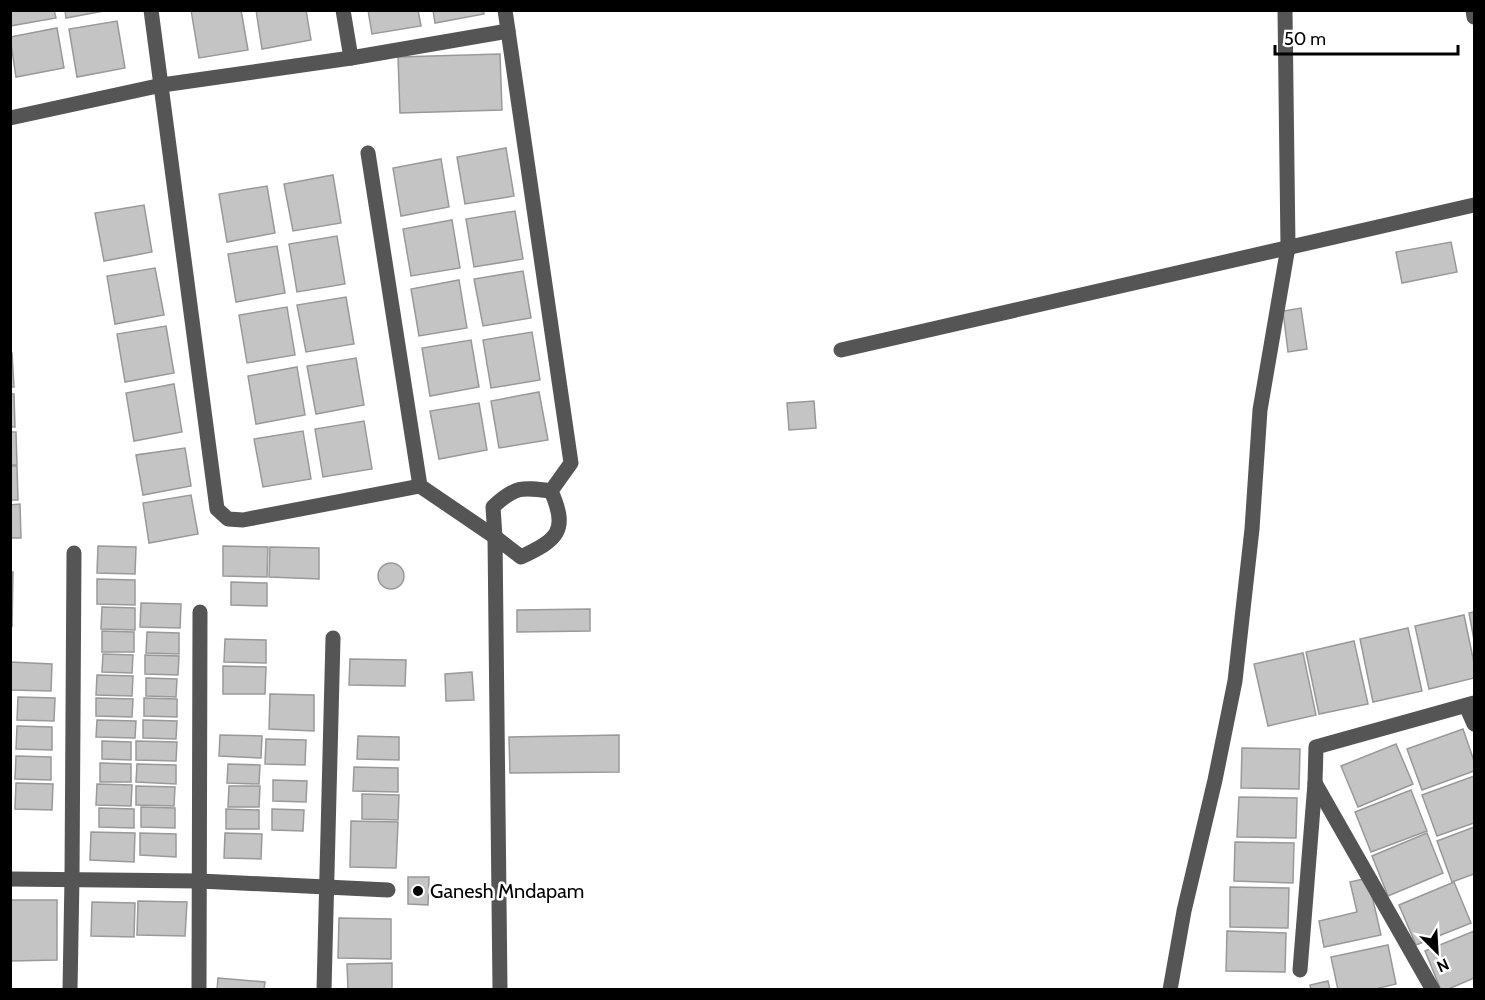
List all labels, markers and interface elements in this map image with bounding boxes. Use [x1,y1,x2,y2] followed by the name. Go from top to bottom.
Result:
[1275,18,1458,56] scale bar
[1284,28,1326,50] text: 50 m
[430,879,584,903] place label: Ganesh Mndapam
[411,884,425,898] marker: Ganesh Mndapam
[1407,922,1467,982] north arrow
[1434,954,1452,976] text: N

